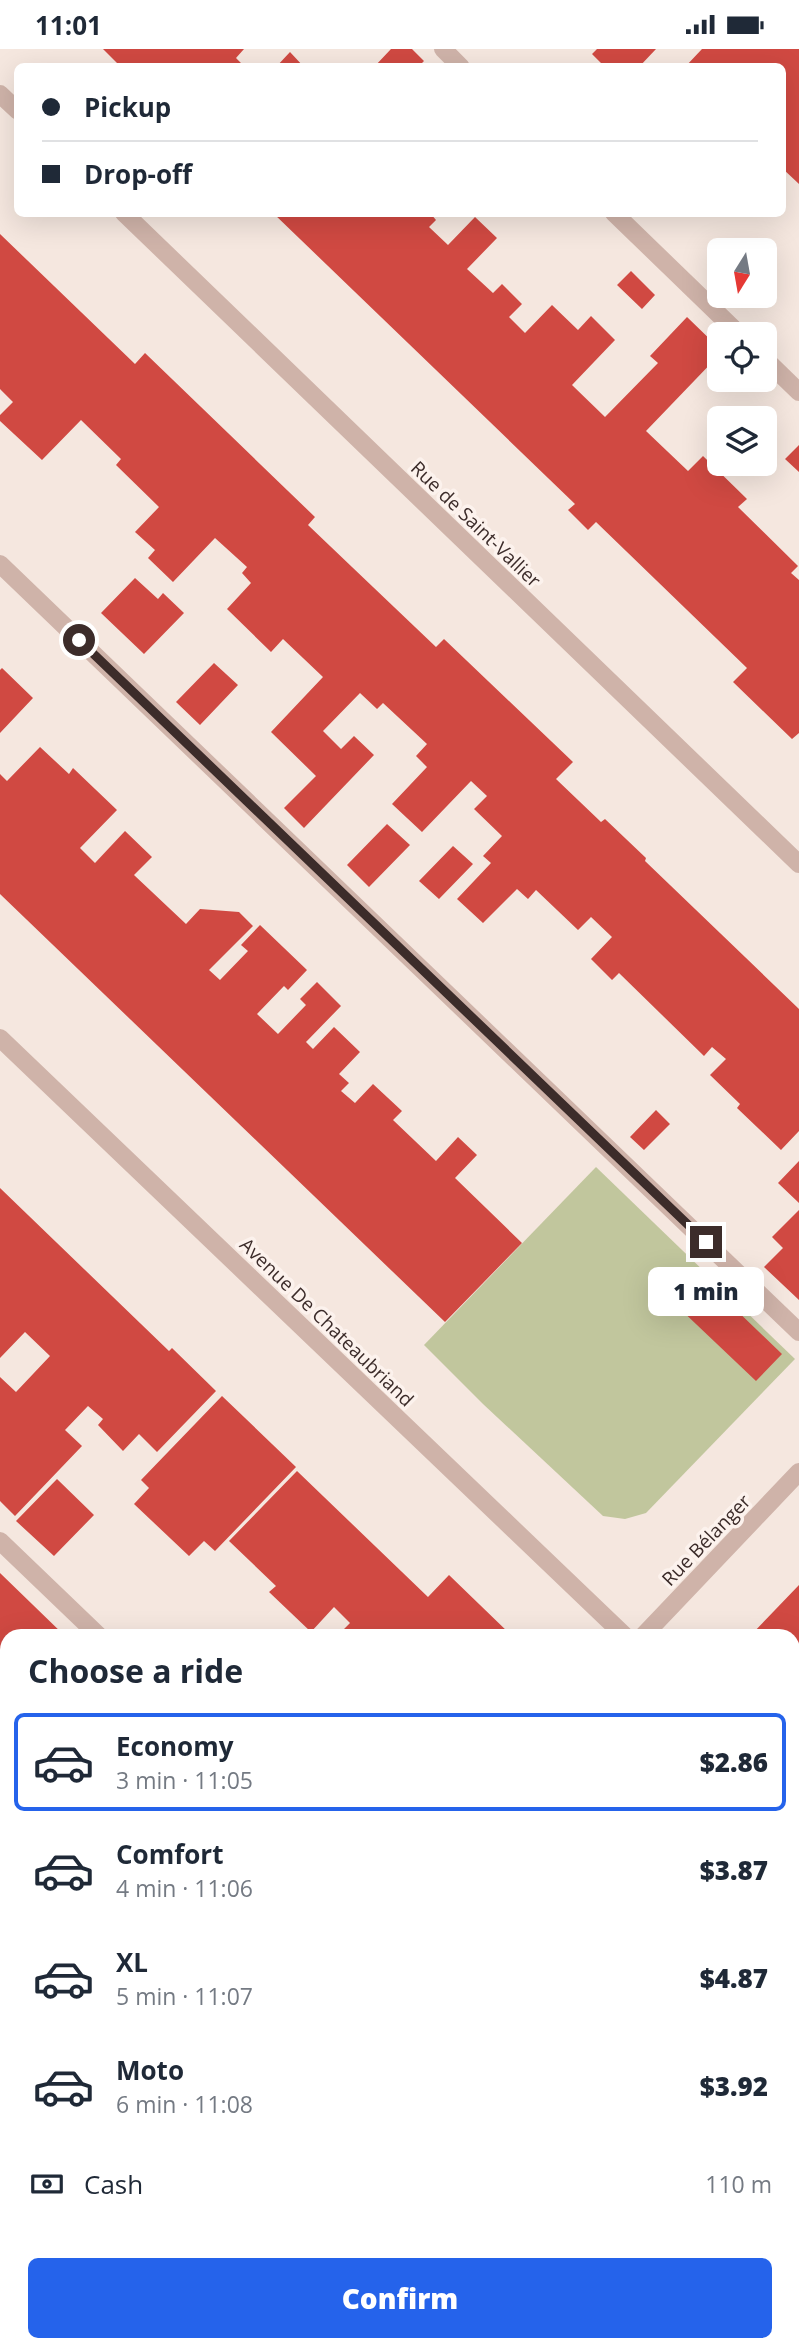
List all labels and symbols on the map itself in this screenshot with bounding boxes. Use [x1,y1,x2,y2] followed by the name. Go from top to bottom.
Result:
[707,238,777,308] north arrow
[405,455,547,593] street label: Rue de Saint-Vallier
[63,624,95,656] route start
[690,1226,722,1258] route end
[234,1232,420,1412] street label: Avenue De Chateaubriand
[648,1267,764,1315] callout: 1 min
[656,1488,756,1591] street label: Rue Bélanger

